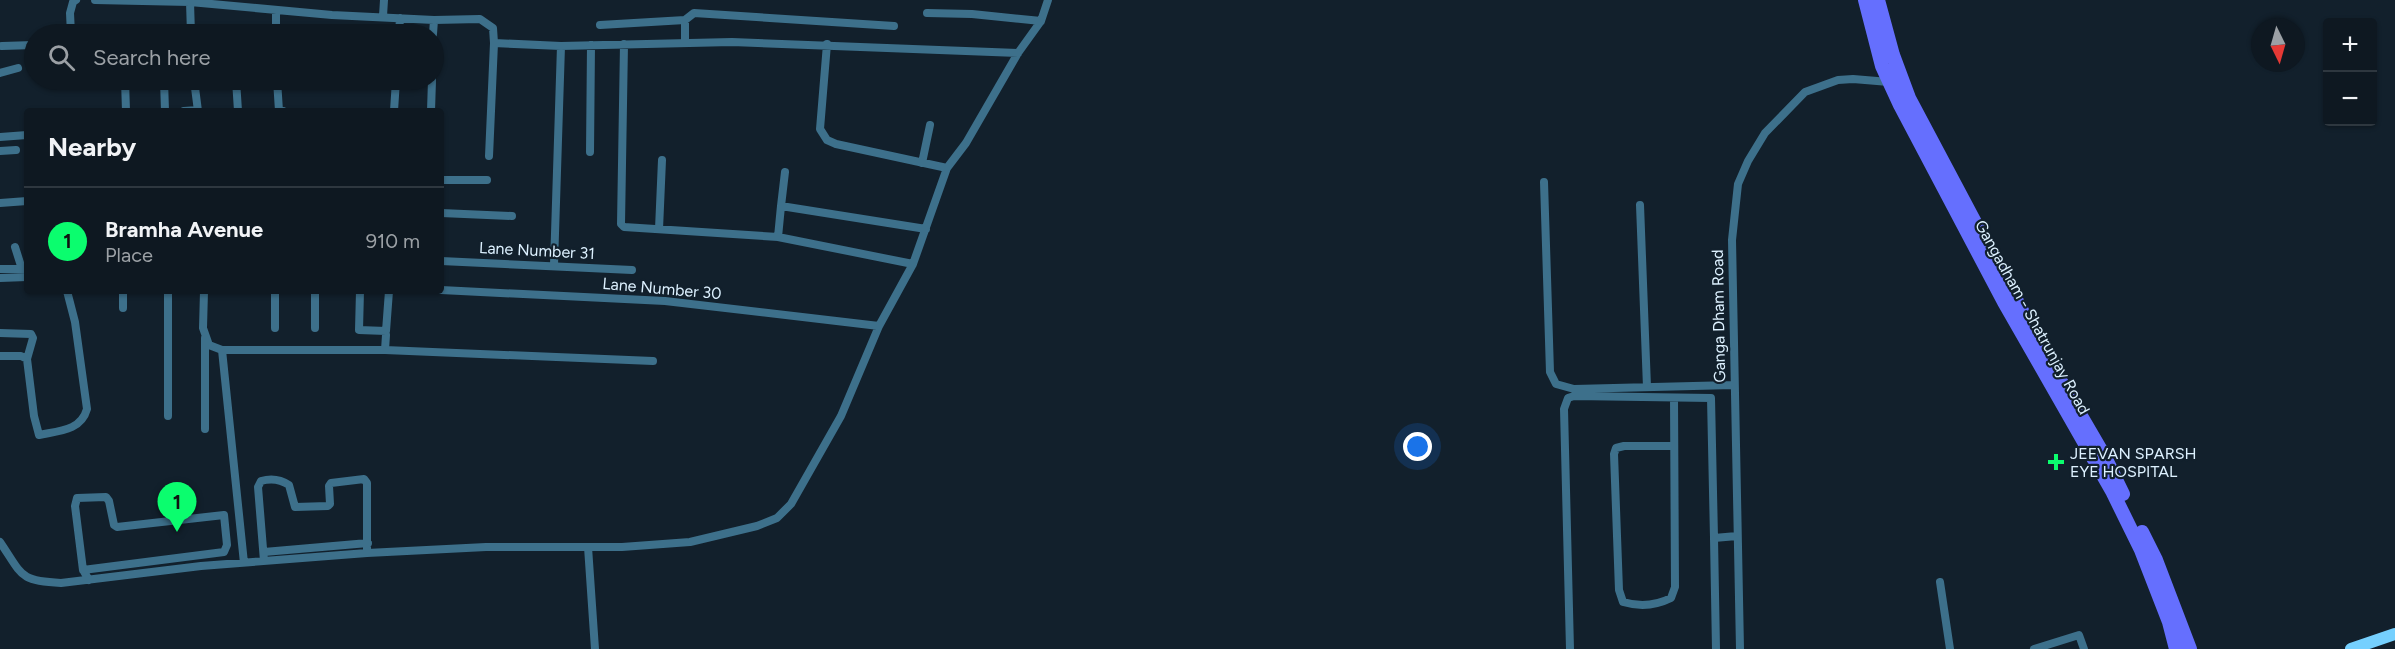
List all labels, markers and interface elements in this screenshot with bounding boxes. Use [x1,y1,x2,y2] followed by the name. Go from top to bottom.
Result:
[2251,18,2305,72] north arrow
[2323,18,2377,126] map controls
[2323,18,2377,72] button: +
[24,24,444,90] search box
[45,41,78,74] icon: search
[93,44,211,71] text: Search here
[2323,72,2377,126] button: −
[48,131,136,163] text: Nearby
[105,216,263,243] text: Bramha Avenue
[1971,217,2094,418] street label: Gangadham - Shatrunjay Road
[63,229,72,253] text: 1
[366,229,420,253] text: 910 m
[479,238,595,263] street label: Lane Number 31
[105,243,153,267] text: Place
[1708,249,1729,383] street label: Ganga Dham Road
[602,274,722,303] street label: Lane Number 30
[1403,432,1432,461] your location
[2070,444,2197,481] place label: JEEVAN SPARSH EYE HOSPITAL
[2047,453,2065,471] marker: JEEVAN SPARSH EYE HOSPITAL
[158,482,196,532] pin: 1

